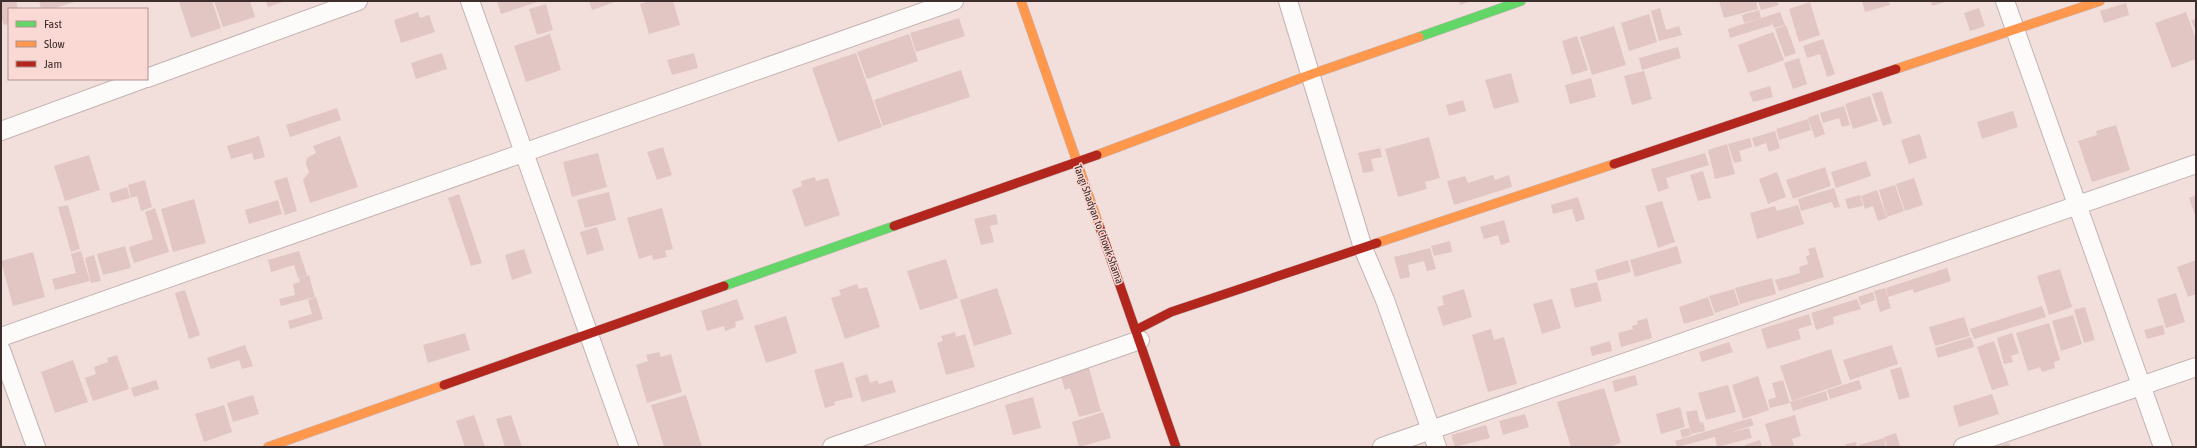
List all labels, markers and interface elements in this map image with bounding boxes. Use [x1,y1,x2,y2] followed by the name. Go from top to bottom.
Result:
[8,8,148,80] legend
[44,17,62,31] text: Fast
[44,37,65,51] text: Slow
[44,57,62,71] text: Jam
[1072,163,1126,285] street label: Tangi Shadyan to Chowk Shama

